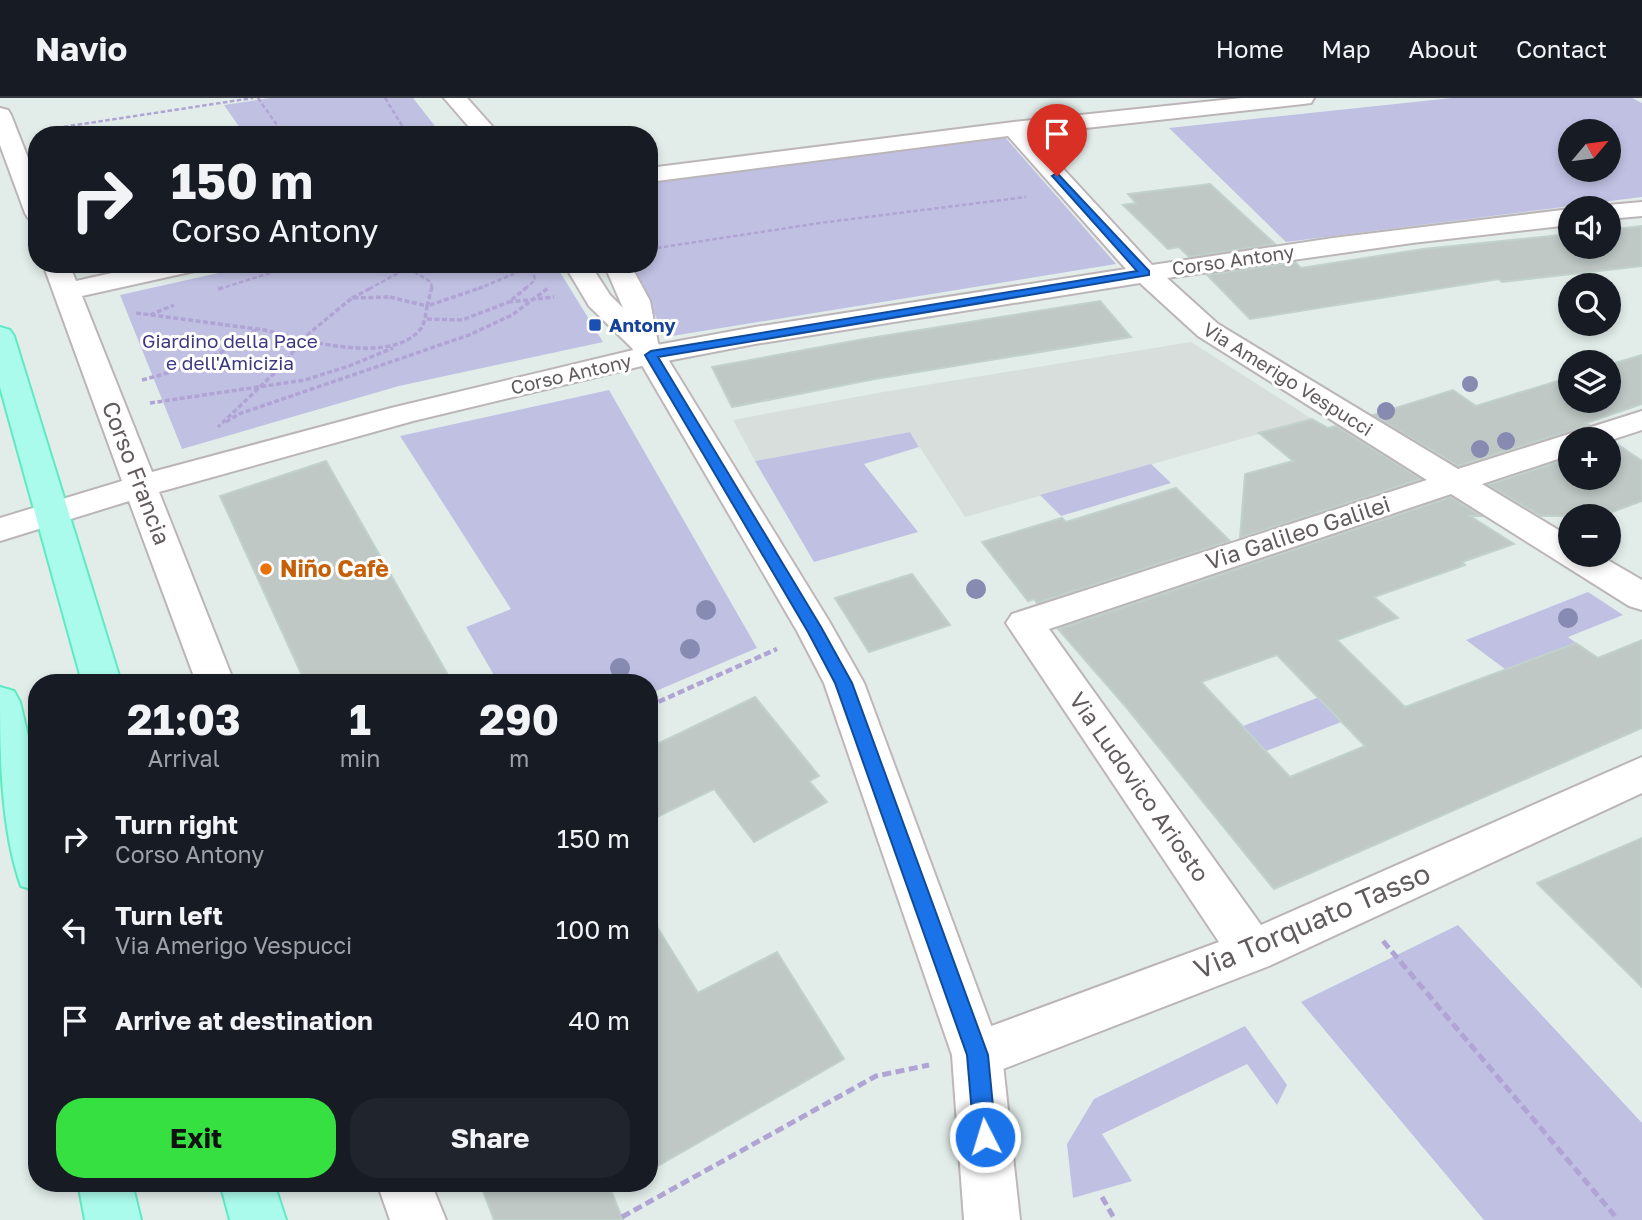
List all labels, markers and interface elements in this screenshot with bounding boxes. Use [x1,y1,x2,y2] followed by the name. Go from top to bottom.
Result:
[35,29,127,68] text: Navio
[1216,34,1284,63] text: Home
[1322,34,1371,63] text: Map
[1409,34,1478,63] text: About
[1516,34,1607,63] text: Contact
[1027,104,1087,176] pin
[1038,115,1076,153] icon: arrive
[1558,119,1620,182] north arrow
[1558,119,1621,567] map controls
[171,151,313,210] text: 150 m
[56,154,147,245] icon: right
[1558,196,1621,259] button: sound
[171,211,378,249] text: Corso Antony
[1170,239,1296,279] street label: Corso Antony
[1558,273,1621,336] button: search
[609,313,676,336] place label: Antony
[587,317,603,333] marker: Antony
[1199,317,1377,440] street label: Via Amerigo Vespucci
[142,329,318,374] park label: Giardino della Pace e dell'Amicizia
[508,348,634,399] street label: Corso Antony
[1558,350,1621,413] button: layers
[97,397,177,548] street label: Corso Francia
[1558,427,1621,490] button: +
[1202,489,1394,575] street label: Via Galileo Galilei
[1558,504,1621,567] button: −
[280,554,389,582] place label: Niño Cafè
[258,561,274,577] marker: Niño Cafè
[1064,686,1216,887] street label: Via Ludovico Ariosto
[127,694,241,744] text: 21:03
[349,694,371,744] text: 1
[479,694,559,744] text: 290
[148,744,220,772] text: Arrival
[340,744,380,772] text: min
[509,744,529,772] text: m
[115,809,238,840] text: Turn right
[56,820,94,858] icon: right
[557,823,630,854] text: 150 m
[115,840,264,868] text: Corso Antony
[1189,856,1435,985] street label: Via Torquato Tasso
[115,900,223,931] text: Turn left
[56,911,94,949] icon: left
[556,914,630,945] text: 100 m
[115,931,352,959] text: Via Amerigo Vespucci
[56,1002,94,1040] icon: arrive
[115,1005,373,1036] text: Arrive at destination
[569,1005,630,1036] text: 40 m
[56,1098,336,1178] button: Exit
[350,1098,630,1178] button: Share
[948,1100,1022,1174] position arrow

